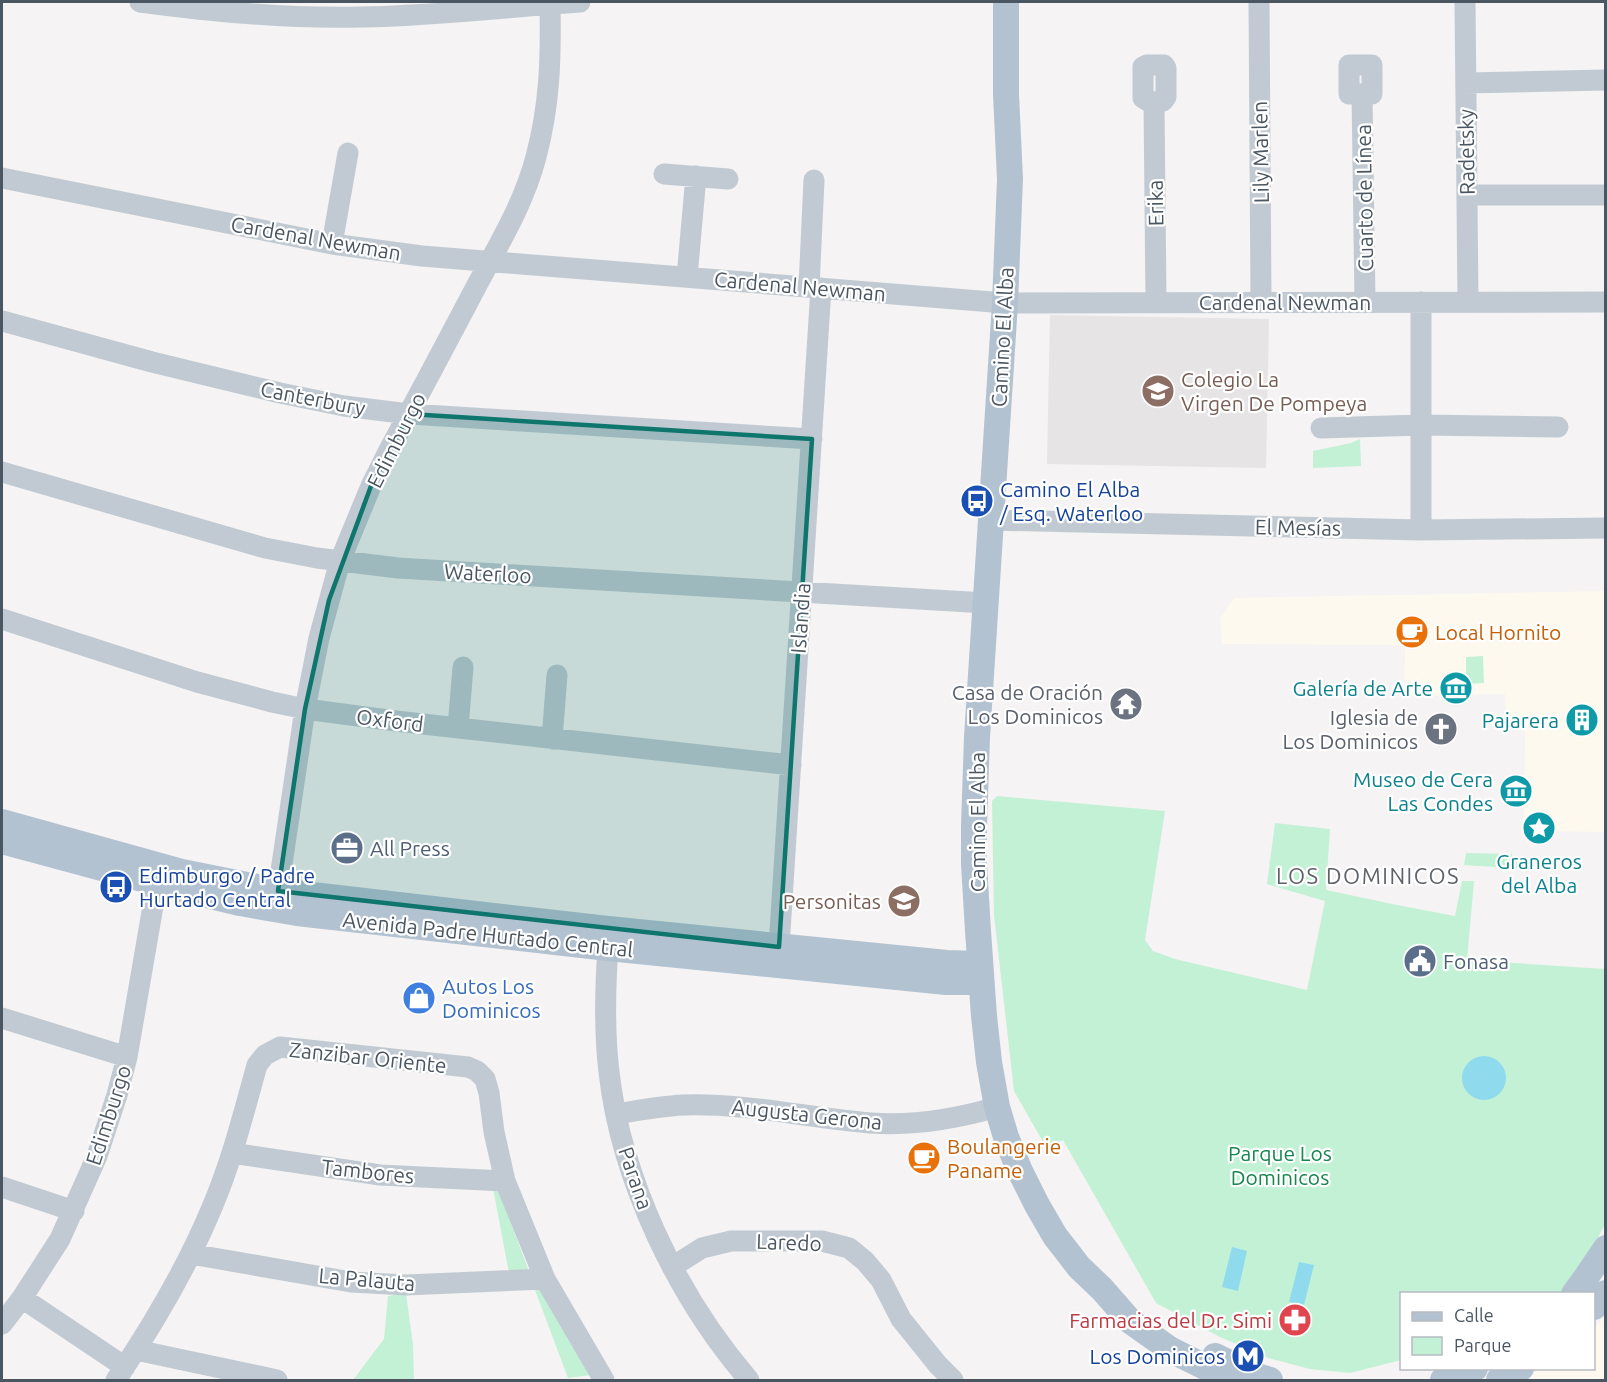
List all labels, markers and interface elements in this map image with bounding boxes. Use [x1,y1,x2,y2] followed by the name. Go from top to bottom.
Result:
[1247,101,1273,203] street label: Lily Marlen
[1453,109,1479,195] street label: Radetsky
[1351,124,1377,272] street label: Cuarto de Línea
[1143,180,1167,226] street label: Erika
[229,211,403,265] street label: Cardenal Newman
[986,266,1018,408] street label: Camino El Alba
[713,267,887,305] street label: Cardenal Newman
[1199,290,1371,314] street label: Cardenal Newman
[1181,367,1367,415] place label: Colegio La Virgen De Pompeya
[1140,373,1176,409] school or university icon: Colegio La Virgen De Pompeya
[259,376,367,420] street label: Canterbury
[362,388,430,492] street label: Edimburgo
[999,477,1143,525] place label: Camino El Alba / Esq. Waterloo
[959,483,995,519] bus stop icon: Camino El Alba / Esq. Waterloo
[1255,514,1341,540] street label: El Mesías
[444,559,532,587] street label: Waterloo
[786,582,814,654] street label: Islandia
[1394,614,1430,650] cafe icon: Local Hornito
[1435,620,1561,644] place label: Local Hornito
[1438,670,1474,706] museum icon: Galería de Arte
[1292,676,1433,700] place label: Galería de Arte
[952,680,1103,728] place label: Casa de Oración Los Dominicos
[1108,686,1144,722] temple icon: Casa de Oración Los Dominicos
[1564,702,1600,738] building icon: Pajarera
[355,704,425,736] street label: Oxford
[1283,705,1418,753] place label: Iglesia de Los Dominicos
[1482,708,1559,732] place label: Pajarera
[1423,711,1459,747] church icon: Iglesia de Los Dominicos
[965,752,989,892] street label: Camino El Alba
[1353,767,1493,815] place label: Museo de Cera Las Condes
[1498,773,1534,809] museum icon: Museo de Cera Las Condes
[1521,810,1557,846] place icon: Graneros del Alba
[329,830,365,866] office icon: All Press
[370,836,450,860] place label: All Press
[1496,849,1582,897] place label: Graneros del Alba
[139,863,315,911] place label: Edimburgo / Padre Hurtado Central
[1276,863,1460,888] district label: LOS DOMINICOS
[98,869,134,905] bus stop icon: Edimburgo / Padre Hurtado Central
[886,883,922,919] school or university icon: Personitas
[783,889,881,913] place label: Personitas
[342,907,634,961] street label: Avenida Padre Hurtado Central
[1402,943,1438,979] public building icon: Fonasa
[1443,949,1509,973] place label: Fonasa
[442,974,541,1022] place label: Autos Los Dominicos
[401,980,437,1016] shop icon: Autos Los Dominicos
[288,1037,448,1077] street label: Zanzibar Oriente
[81,1062,135,1168] street label: Edimburgo
[731,1094,883,1134] street label: Augusta Gerona
[947,1134,1061,1182] place label: Boulangerie Paname
[906,1140,942,1176] cafe icon: Boulangerie Paname
[1228,1141,1332,1189] park label: Parque Los Dominicos
[614,1144,658,1212] street label: Parana
[321,1154,415,1188] street label: Tambores
[756,1229,822,1255] street label: Laredo
[318,1263,416,1295] street label: La Palauta
[1400,1292,1595,1370] legend
[1277,1302,1313,1338] pharmacy icon: Farmacias del Dr. Simi
[1454,1305,1494,1325] text: Calle
[1069,1308,1272,1332] place label: Farmacias del Dr. Simi
[1454,1335,1511,1355] text: Parque
[1230,1338,1266,1374] metro station icon: Los Dominicos
[1090,1344,1225,1368] place label: Los Dominicos

